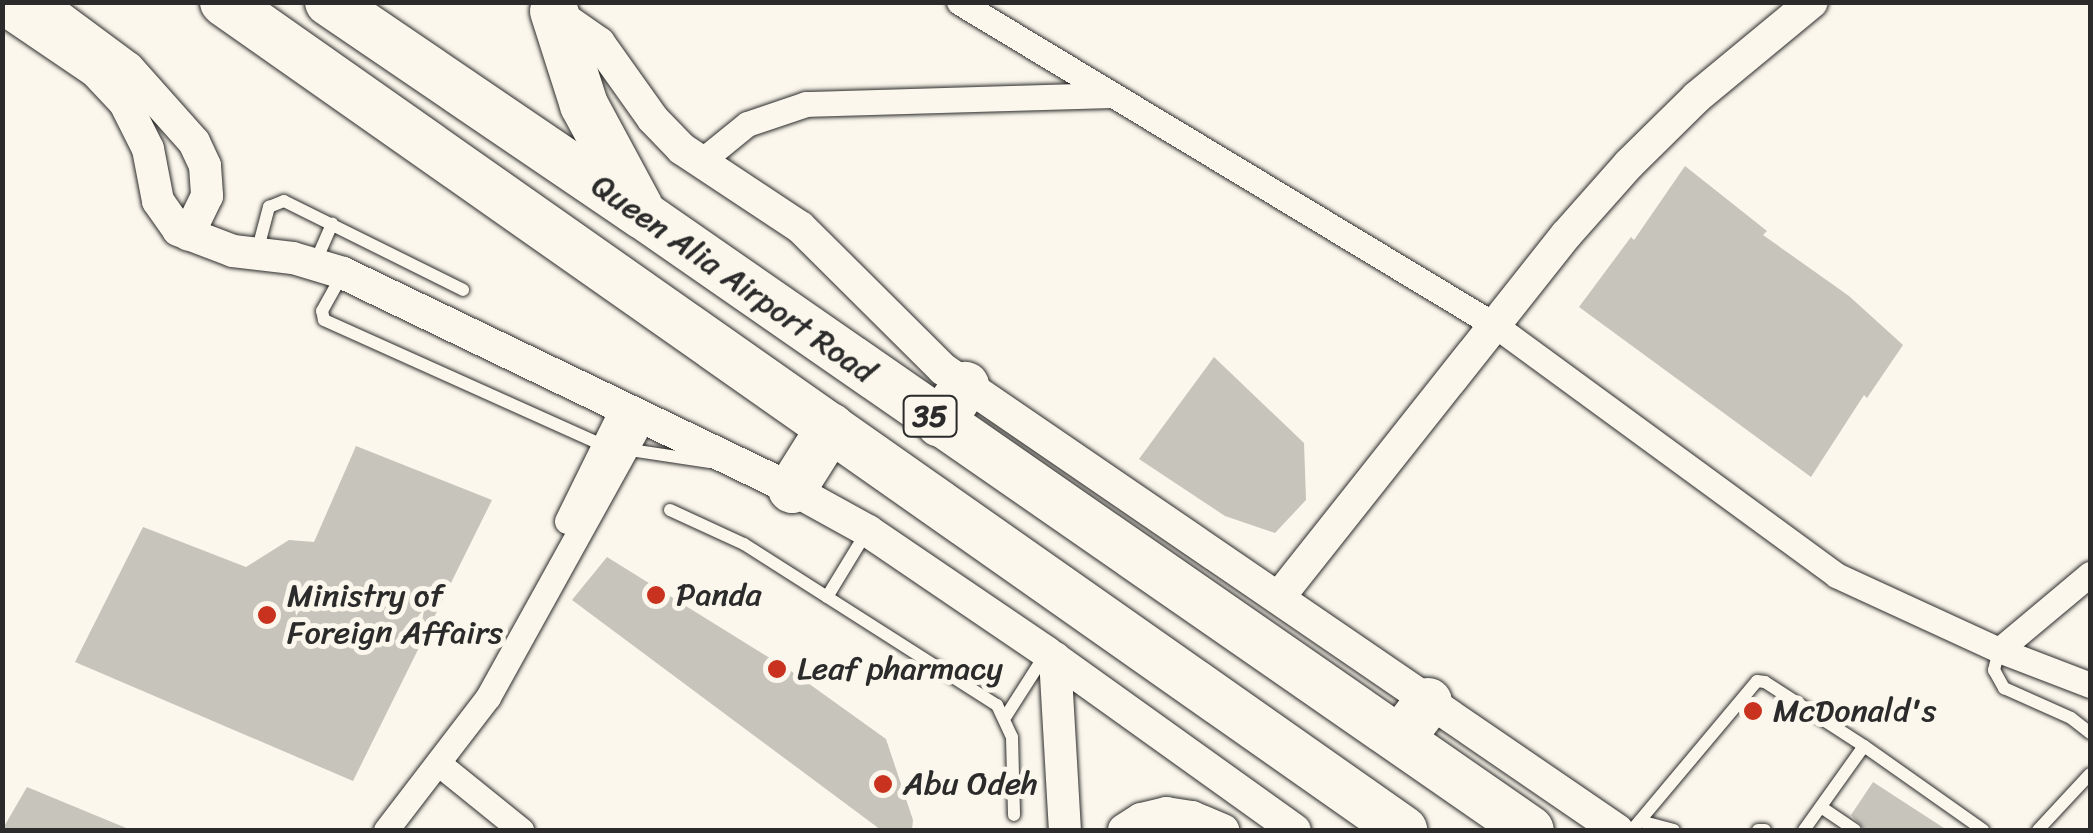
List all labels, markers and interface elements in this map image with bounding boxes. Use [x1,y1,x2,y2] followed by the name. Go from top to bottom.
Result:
[583,166,883,392] street label: Queen Alia Airport Road
[902,391,958,441] road number: 35
[676,576,762,614] place label: Panda
[287,578,503,653] place label: Ministry of Foreign Affairs
[645,584,667,606] marker: Panda
[256,604,278,626] marker: Ministry of Foreign Affairs
[797,650,1003,688] place label: Leaf pharmacy
[766,658,788,680] marker: Leaf pharmacy
[1773,692,1936,730] place label: McDonald's
[1742,700,1764,722] marker: McDonald's
[903,765,1038,803] place label: Abu Odeh
[872,773,894,795] marker: Abu Odeh

